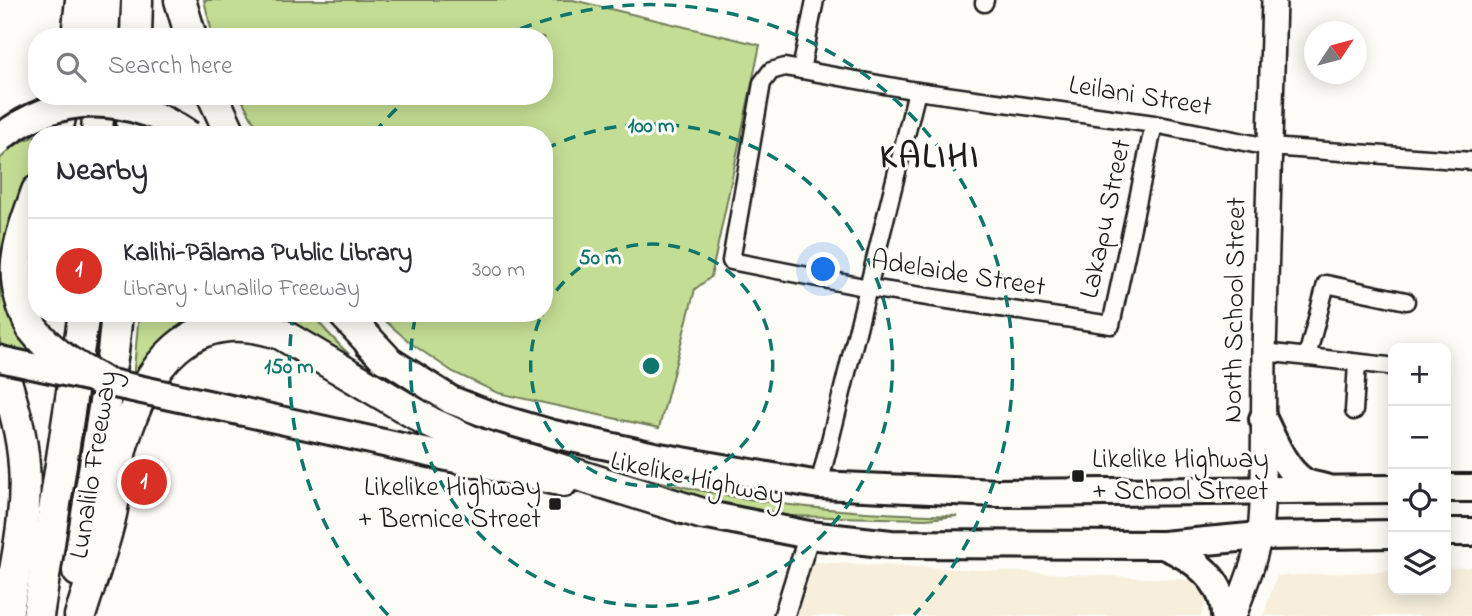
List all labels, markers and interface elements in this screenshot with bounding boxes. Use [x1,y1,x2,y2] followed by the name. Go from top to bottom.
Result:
[1304,21,1367,84] north arrow
[28,28,553,105] search box
[52,48,90,86] icon: search
[108,48,233,86] text: Search here
[1066,65,1214,129] street label: Leilani Street
[628,112,674,142] text: 100 m
[880,133,980,184] district label: KALIHI
[1070,136,1144,302] street label: Lakapu Street
[56,150,148,194] text: Nearby
[1214,197,1258,423] street label: North School Street
[123,235,412,273] text: Kalihi-Pālama Public Library
[868,241,1048,309] street label: Adelaide Street
[579,244,621,274] text: 50 m
[806,252,840,286] your location
[75,254,83,287] text: 1
[472,254,525,287] text: 300 m
[123,273,360,306] text: Library · Lunalilo Freeway
[1388,343,1451,595] map controls
[1388,343,1451,406] button: +
[264,353,314,383] text: 150 m
[639,354,663,378] centre of rings
[60,368,130,562] street label: Lunalilo Freeway
[1388,406,1451,469] button: −
[1092,440,1269,513] place label: Likelike Highway + School Street
[606,442,788,518] street label: Likelike Highway
[121,456,167,508] pin: 1
[358,468,541,541] place label: Likelike Highway + Bernice Street
[1070,468,1086,484] marker: Likelike Highway + School Street
[1388,469,1451,532] button: locate
[547,496,563,512] marker: Likelike Highway + Bernice Street
[1388,532,1451,595] button: layers

